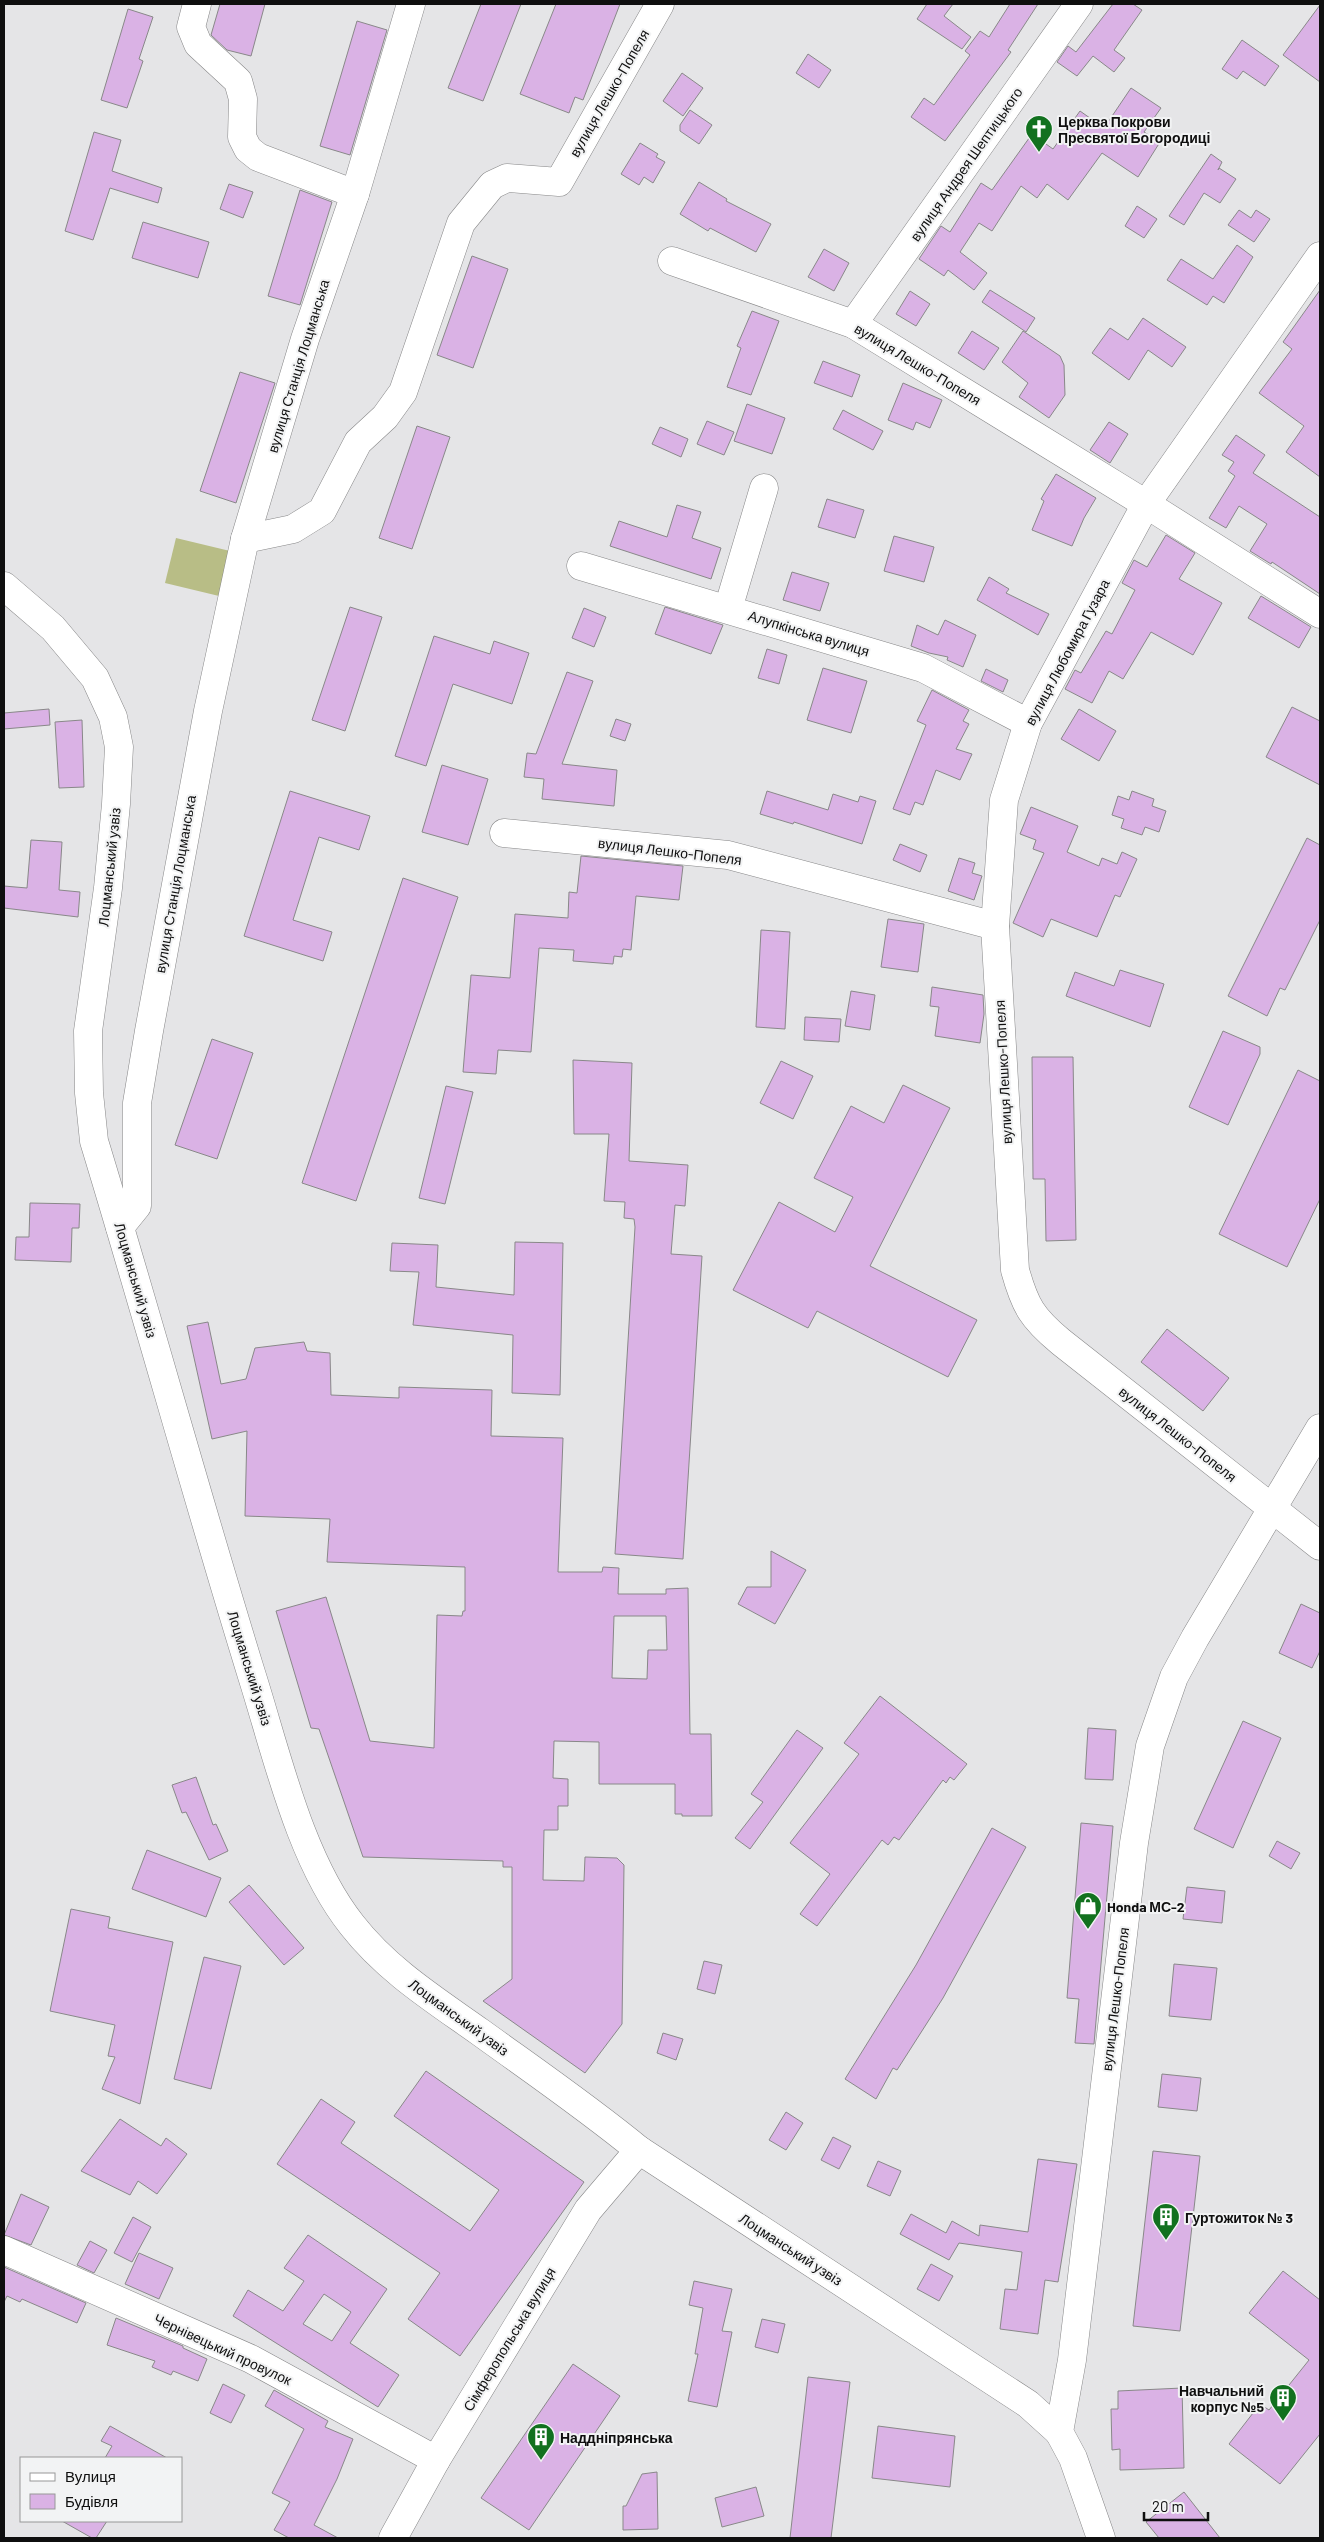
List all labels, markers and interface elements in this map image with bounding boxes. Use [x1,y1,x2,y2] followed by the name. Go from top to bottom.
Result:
[566,26,652,160] street label: вулиця Лешко-Попеля
[906,84,1026,244] street label: вулиця Андрея Шептицького
[1058,113,1210,146] place label: Церква Покрови Пресвятої Богородиці
[1024,114,1054,153] church icon: Церква Покрови Пресвятої Богородиці
[264,277,333,455] street label: вулиця Станція Лоцманська
[852,319,984,409] street label: вулиця Лешко-Попеля
[1021,576,1113,728] street label: вулиця Любомира Гузара
[746,606,872,660] street label: Алупкінська вулиця
[151,794,199,974] street label: вулиця Станція Лоцманська
[94,807,124,927] street label: Лоцманський узвіз
[597,834,743,868] street label: вулиця Лешко-Попеля
[991,999,1015,1145] street label: вулиця Лешко-Попеля
[111,1220,161,1340] street label: Лоцманський узвіз
[1116,1383,1240,1485] street label: вулиця Лешко-Попеля
[224,1608,276,1728] street label: Лоцманський узвіз
[1073,1891,1103,1930] shop icon: Honda МС-2
[1107,1898,1185,1915] place label: Honda МС-2
[1098,1926,1132,2072] street label: вулиця Лешко-Попеля
[406,1975,512,2059] street label: Лоцманський узвіз
[1151,2202,1181,2241] building icon: Гуртожиток № 3
[736,2209,846,2289] street label: Лоцманський узвіз
[1185,2209,1293,2226] place label: Гуртожиток № 3
[459,2264,559,2414] street label: Сімферопольська вулиця
[151,2310,295,2389] street label: Чернівецький провулок
[1179,2382,1264,2415] place label: Навчальний корпус №5
[1268,2383,1298,2422] building icon: Навчальний корпус №5
[526,2422,556,2461] building icon: Наддніпрянська
[560,2429,673,2446] place label: Наддніпрянська
[20,2457,182,2522] legend
[65,2467,116,2485] text: Вулиця
[1144,2490,1208,2522] scale bar
[65,2492,118,2510] text: Будівля
[1152,2497,1184,2515] text: 20 m

